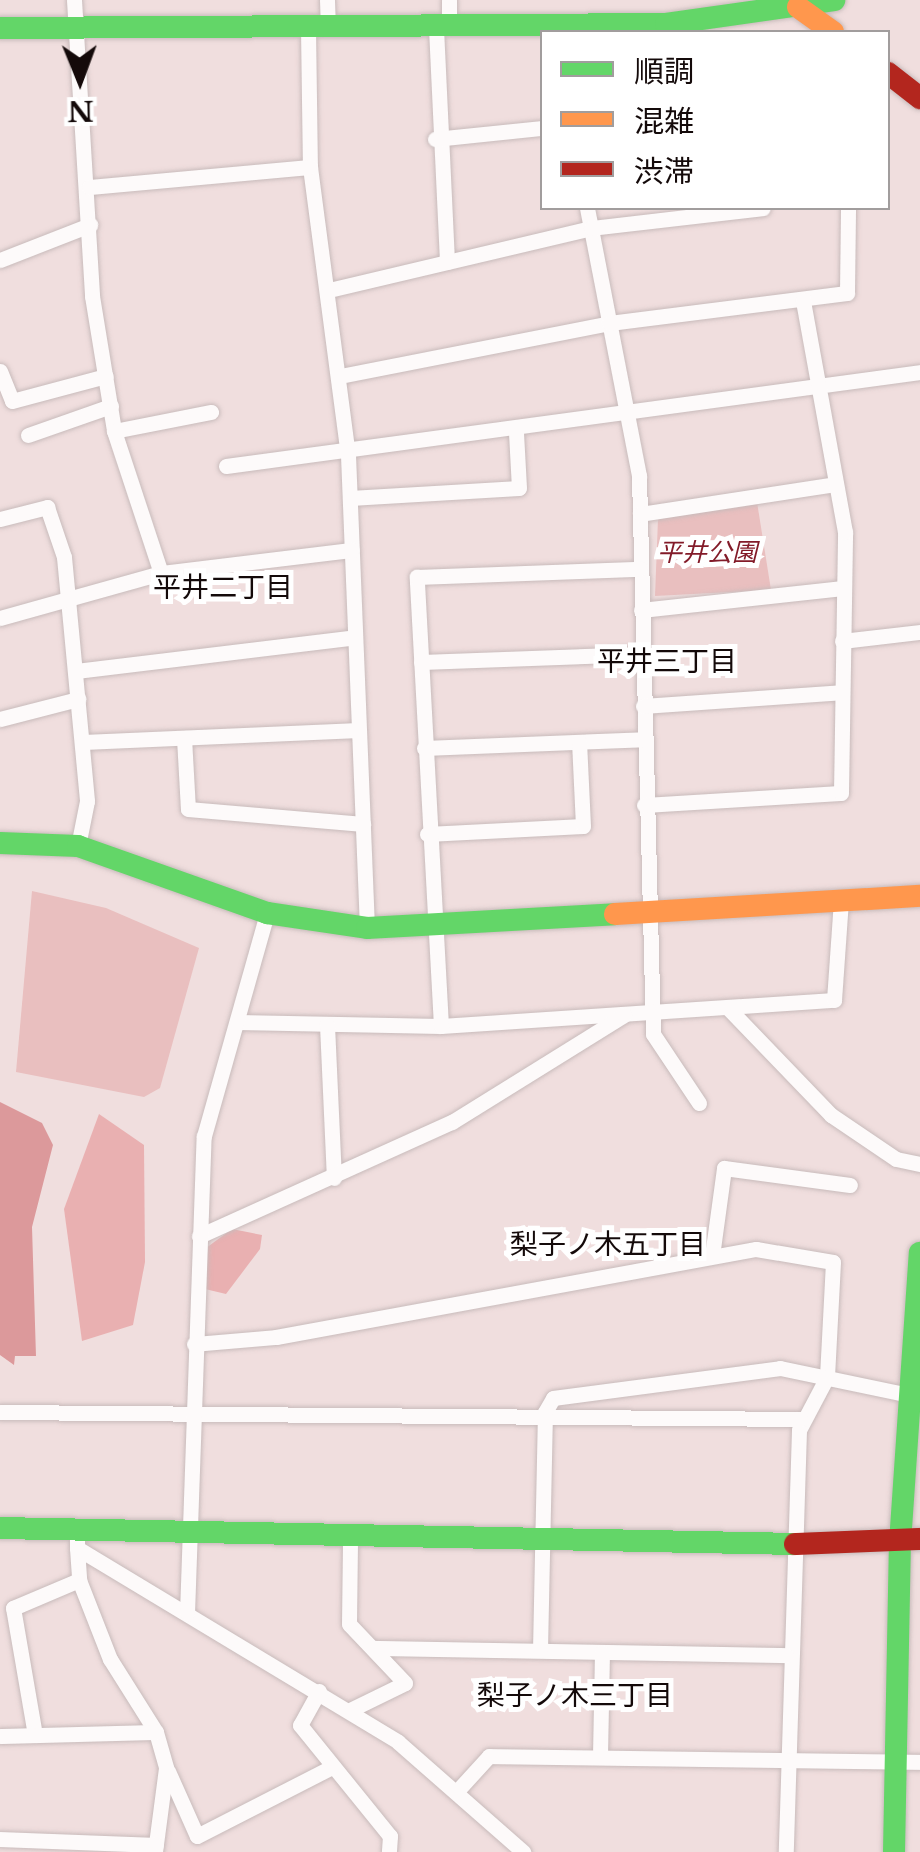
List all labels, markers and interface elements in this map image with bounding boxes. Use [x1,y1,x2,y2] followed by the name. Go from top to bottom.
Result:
[30,30,130,130] north arrow
[540,30,890,210] legend
[634,53,694,90] text: 順調
[67,93,94,128] text: N
[634,103,694,140] text: 混雑
[634,153,694,190] text: 渋滞
[657,538,757,568] park label: 平井公園
[153,571,293,605] district label: 平井二丁目
[597,645,737,679] district label: 平井三丁目
[510,1228,706,1262] district label: 梨子ノ木五丁目
[477,1679,673,1713] district label: 梨子ノ木三丁目

